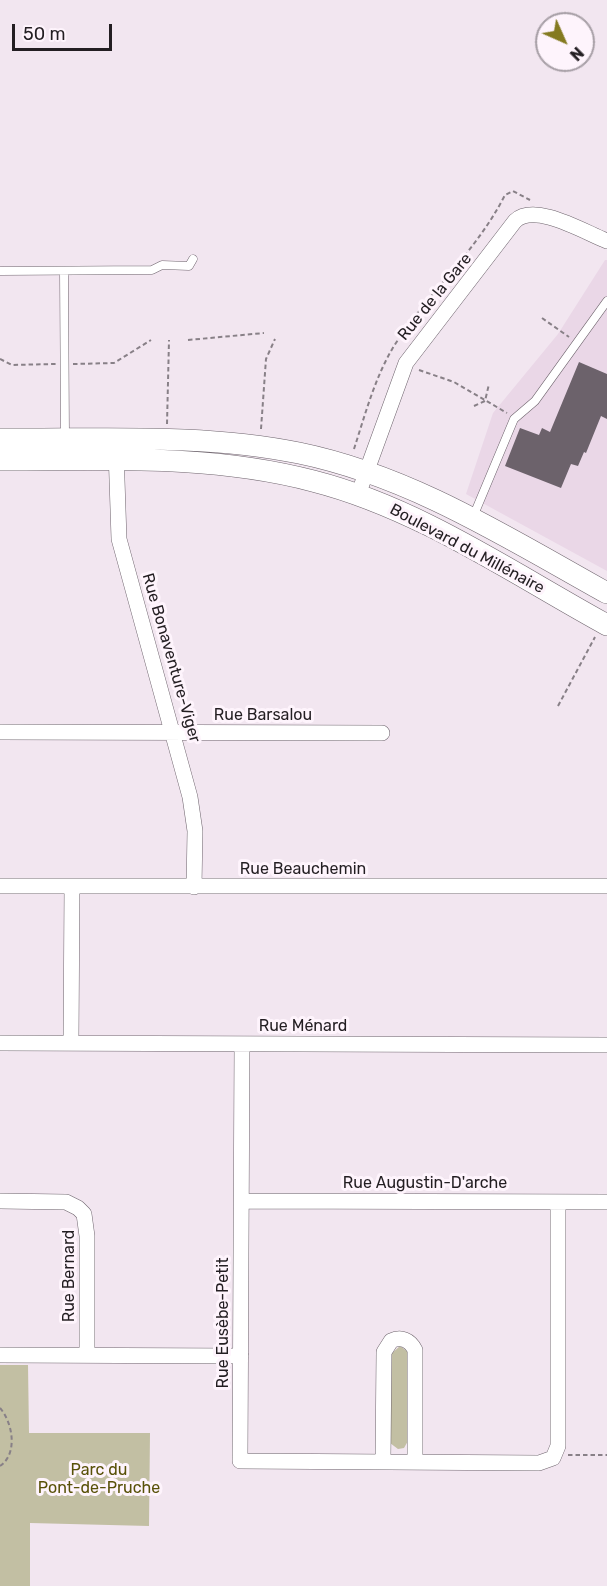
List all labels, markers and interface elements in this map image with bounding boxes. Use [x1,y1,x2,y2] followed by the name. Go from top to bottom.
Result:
[15,12,116,50] scale bar
[535,12,595,72] north arrow
[23,23,66,45] text: 50 m
[566,43,587,64] text: N
[394,250,476,344] street label: Rue de la Gare
[386,500,548,598] street label: Boulevard du Millénaire
[138,571,204,745] street label: Rue Bonaventure-Viger
[214,705,312,725] street label: Rue Barsalou
[240,859,366,879] street label: Rue Beauchemin
[259,1016,347,1036] street label: Rue Ménard
[343,1173,507,1193] street label: Rue Augustin-D'arche
[59,1230,79,1322] street label: Rue Bernard
[213,1258,233,1388] street label: Rue Eusèbe-Petit
[38,1460,160,1498] park label: Parc du Pont-de-Pruche

